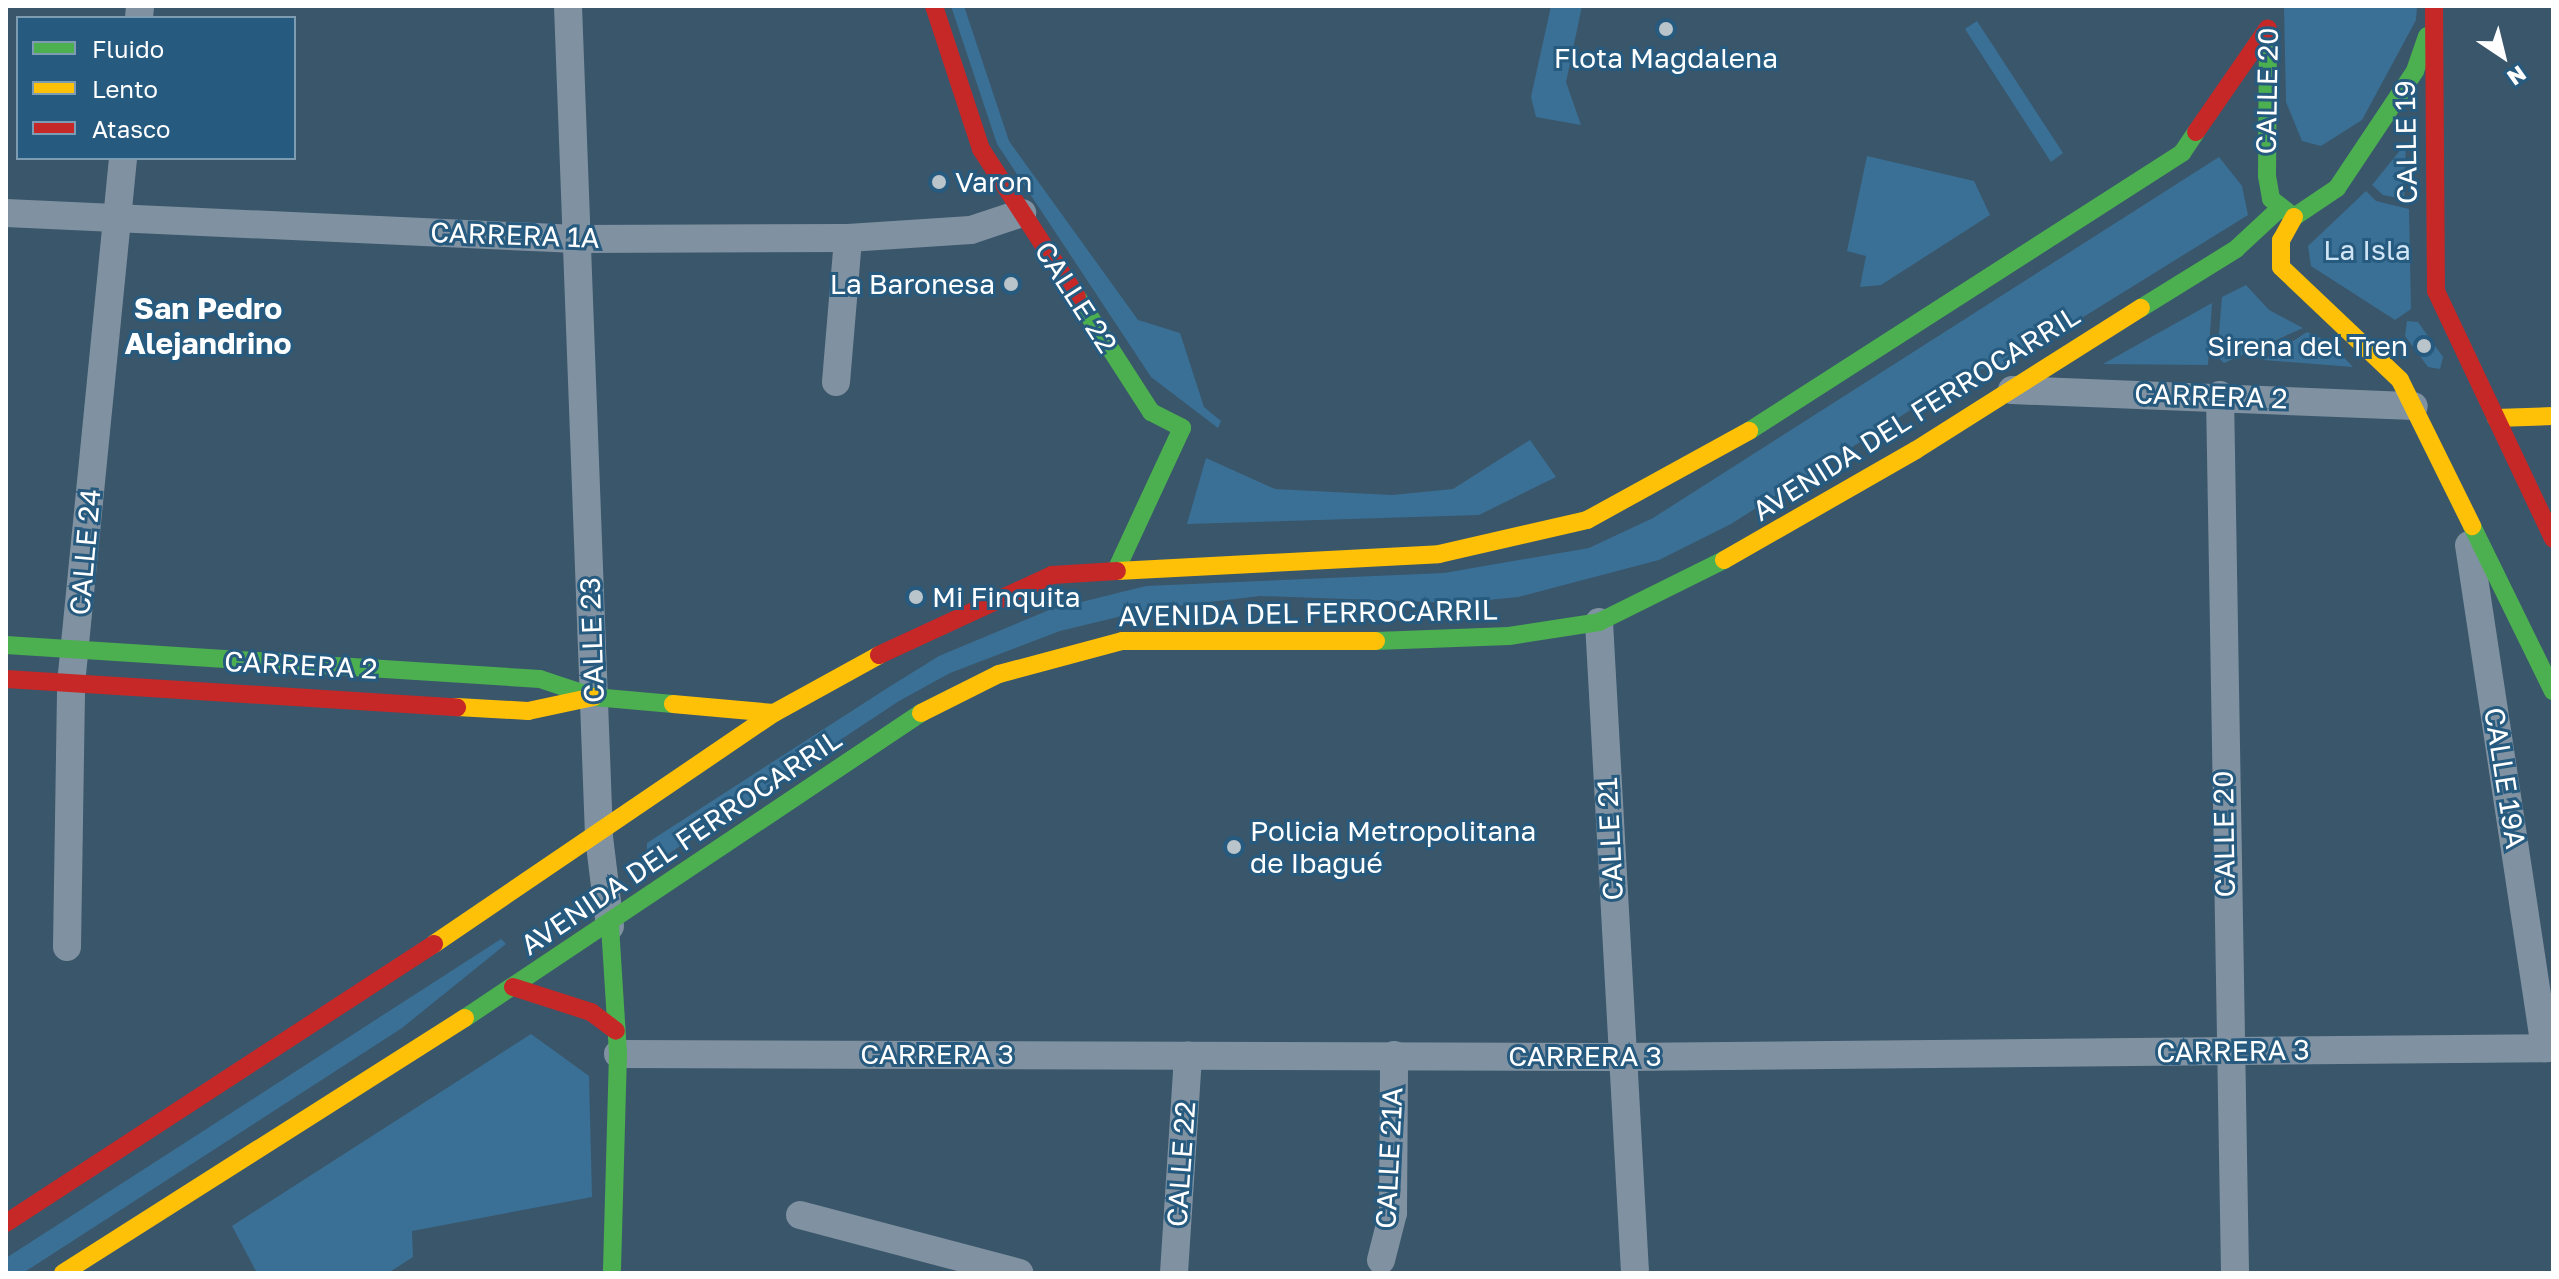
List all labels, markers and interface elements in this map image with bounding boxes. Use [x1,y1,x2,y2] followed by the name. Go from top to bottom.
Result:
[16,16,296,160] legend
[2463,16,2543,96] north arrow
[1657,20,1675,38] marker: Flota Magdalena
[2249,27,2285,155] street label: CALLE 20
[92,34,164,63] text: Fluido
[1554,41,1778,75] place label: Flota Magdalena
[2502,60,2532,92] text: N
[92,74,158,103] text: Lento
[2388,80,2424,204] street label: CALLE 19
[92,114,170,143] text: Atasco
[955,165,1033,199] place label: Varon
[930,173,948,191] marker: Varon
[430,215,600,255] street label: CARRERA 1A
[2323,233,2411,267] park label: La Isla
[1028,235,1124,359] street label: CALLE 22
[830,267,995,301] place label: La Baronesa
[1002,275,1020,293] marker: La Baronesa
[125,290,291,360] district label: San Pedro Alejandrino
[1746,298,2086,528] street label: AVENIDA DEL FERROCARRIL
[2207,329,2408,363] place label: Sirena del Tren
[2415,337,2433,355] marker: Sirena del Tren
[2134,377,2288,415] street label: CARRERA 2
[63,487,107,617] street label: CALLE 24
[573,577,611,703] street label: CALLE 23
[932,580,1081,614] place label: Mi Finquita
[907,588,925,606] marker: Mi Finquita
[1118,593,1498,633] street label: AVENIDA DEL FERROCARRIL
[224,644,378,686] street label: CARRERA 2
[2477,705,2533,851] street label: CALLE 19A
[514,722,848,962] street label: AVENIDA DEL FERROCARRIL
[2206,770,2242,898] street label: CALLE 20
[1590,777,1630,901] street label: CALLE 21
[1250,814,1536,880] place label: Policia Metropolitana de Ibagué
[1225,838,1243,856] marker: Policia Metropolitana de Ibagué
[2156,1033,2310,1069] street label: CARRERA 3
[860,1037,1014,1071] street label: CARRERA 3
[1508,1039,1662,1073] street label: CARRERA 3
[1369,1086,1409,1230] street label: CALLE 21A
[1160,1100,1202,1228] street label: CALLE 22

